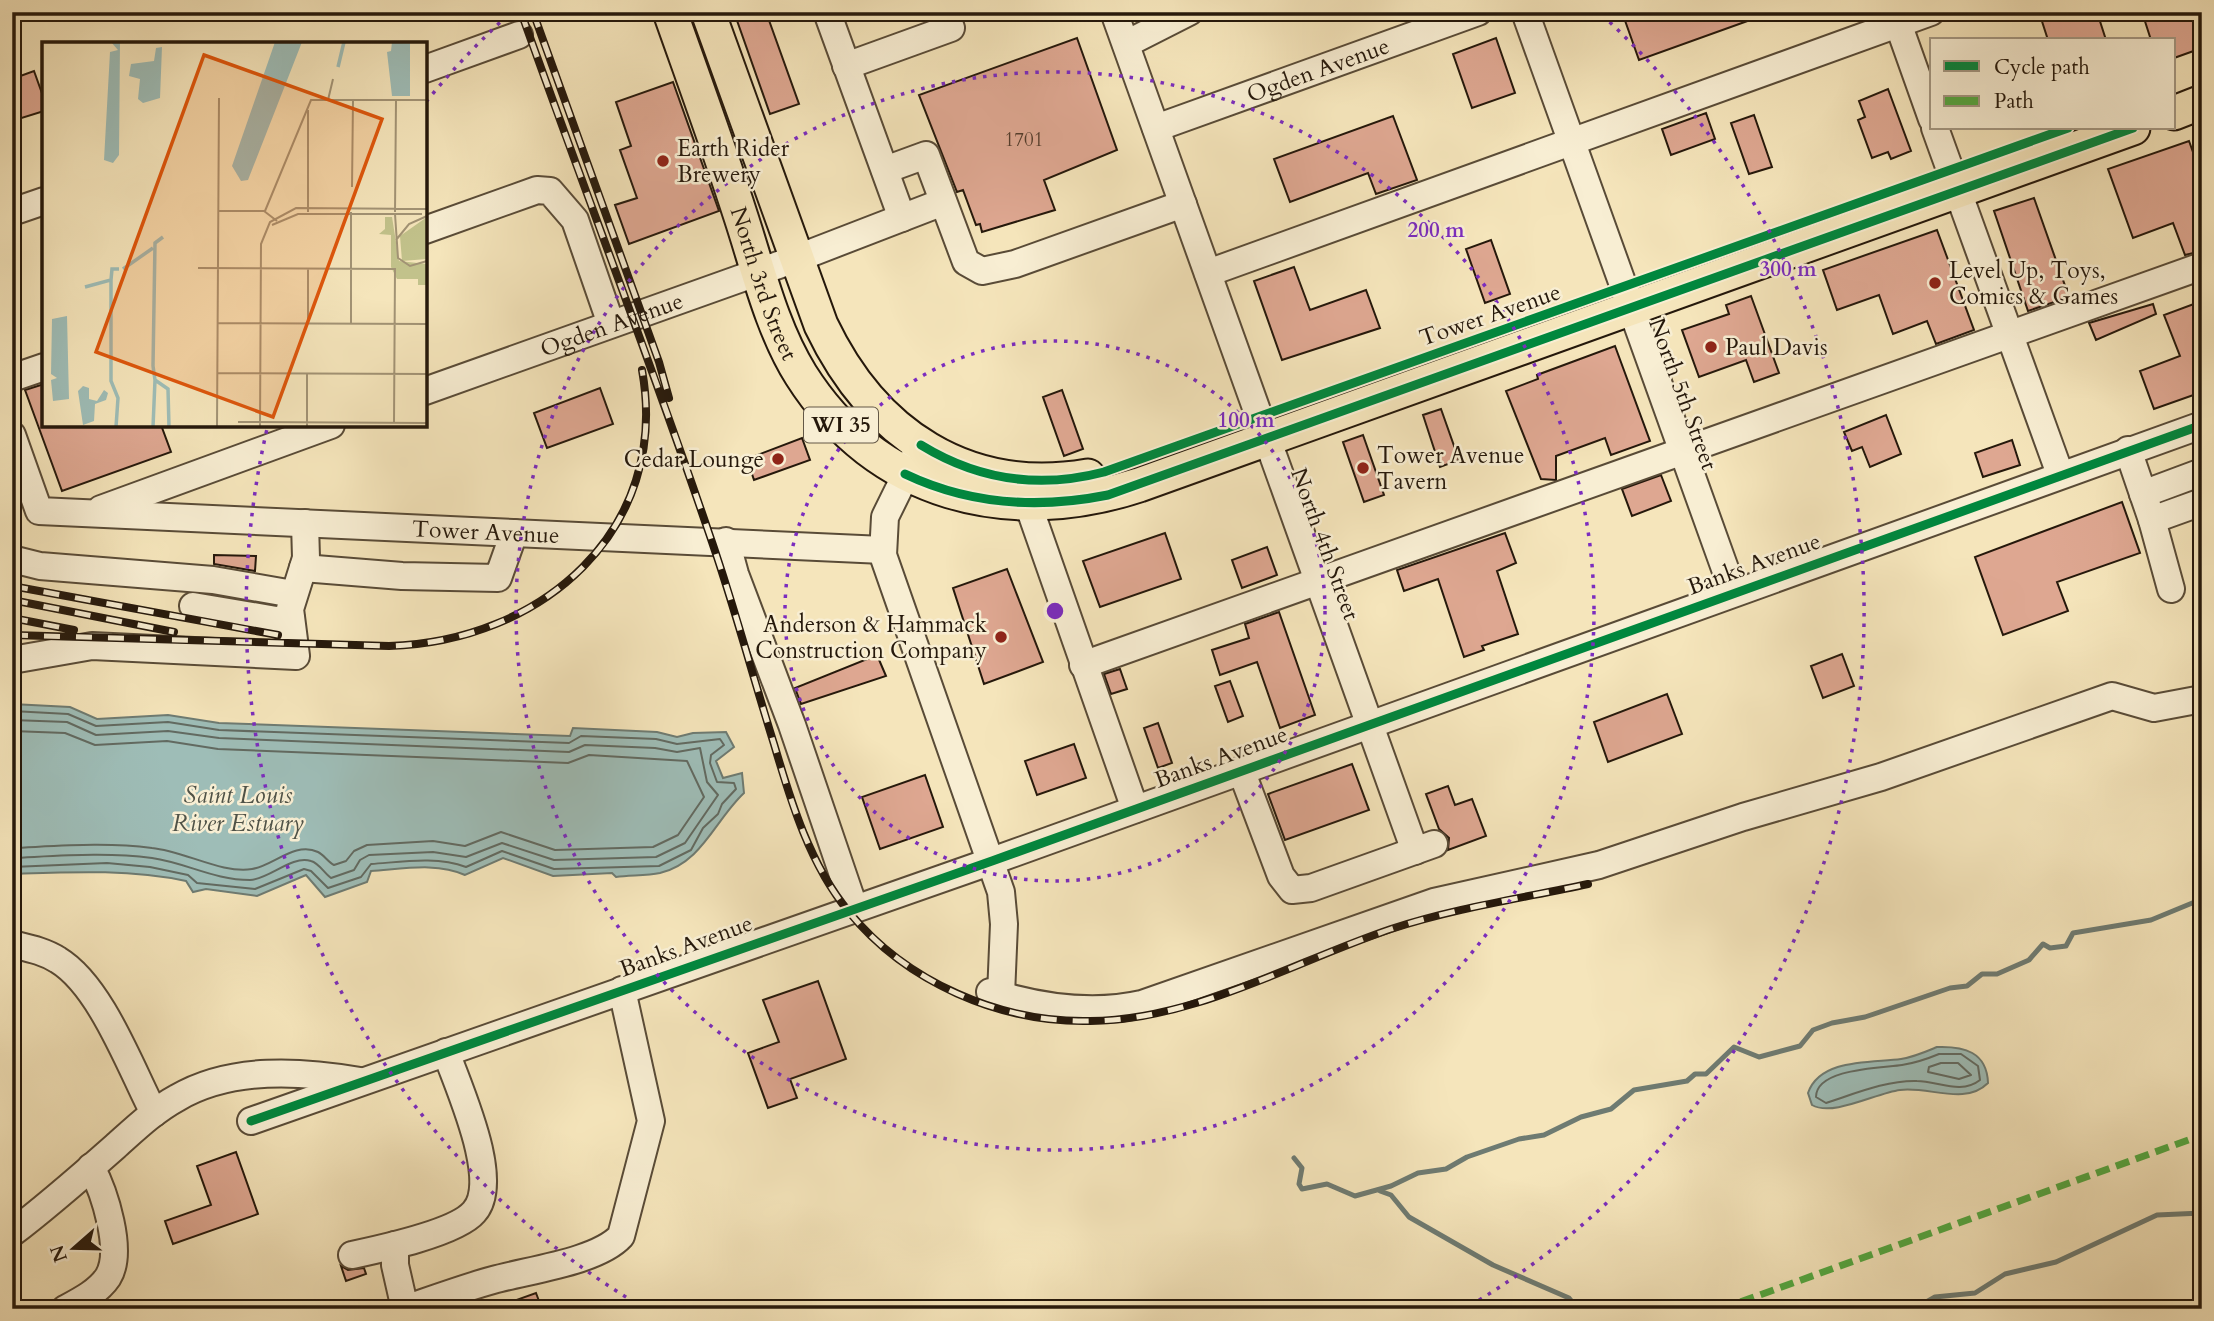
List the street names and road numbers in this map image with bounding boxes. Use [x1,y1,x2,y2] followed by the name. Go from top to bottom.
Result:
[1242,30,1393,110] street label: Ogden Avenue
[723,203,805,365] street label: North 3rd Street
[1415,276,1565,354] street label: Tower Avenue
[536,285,687,364] street label: Ogden Avenue
[1641,314,1725,474] street label: North 5th Street
[804,408,878,442] road number: WI 35
[1283,464,1367,624] street label: North 4th Street
[412,513,560,551] street label: Tower Avenue
[1683,526,1825,602] street label: Banks Avenue
[1150,719,1292,795] street label: Banks Avenue
[615,908,757,984] street label: Banks Avenue

